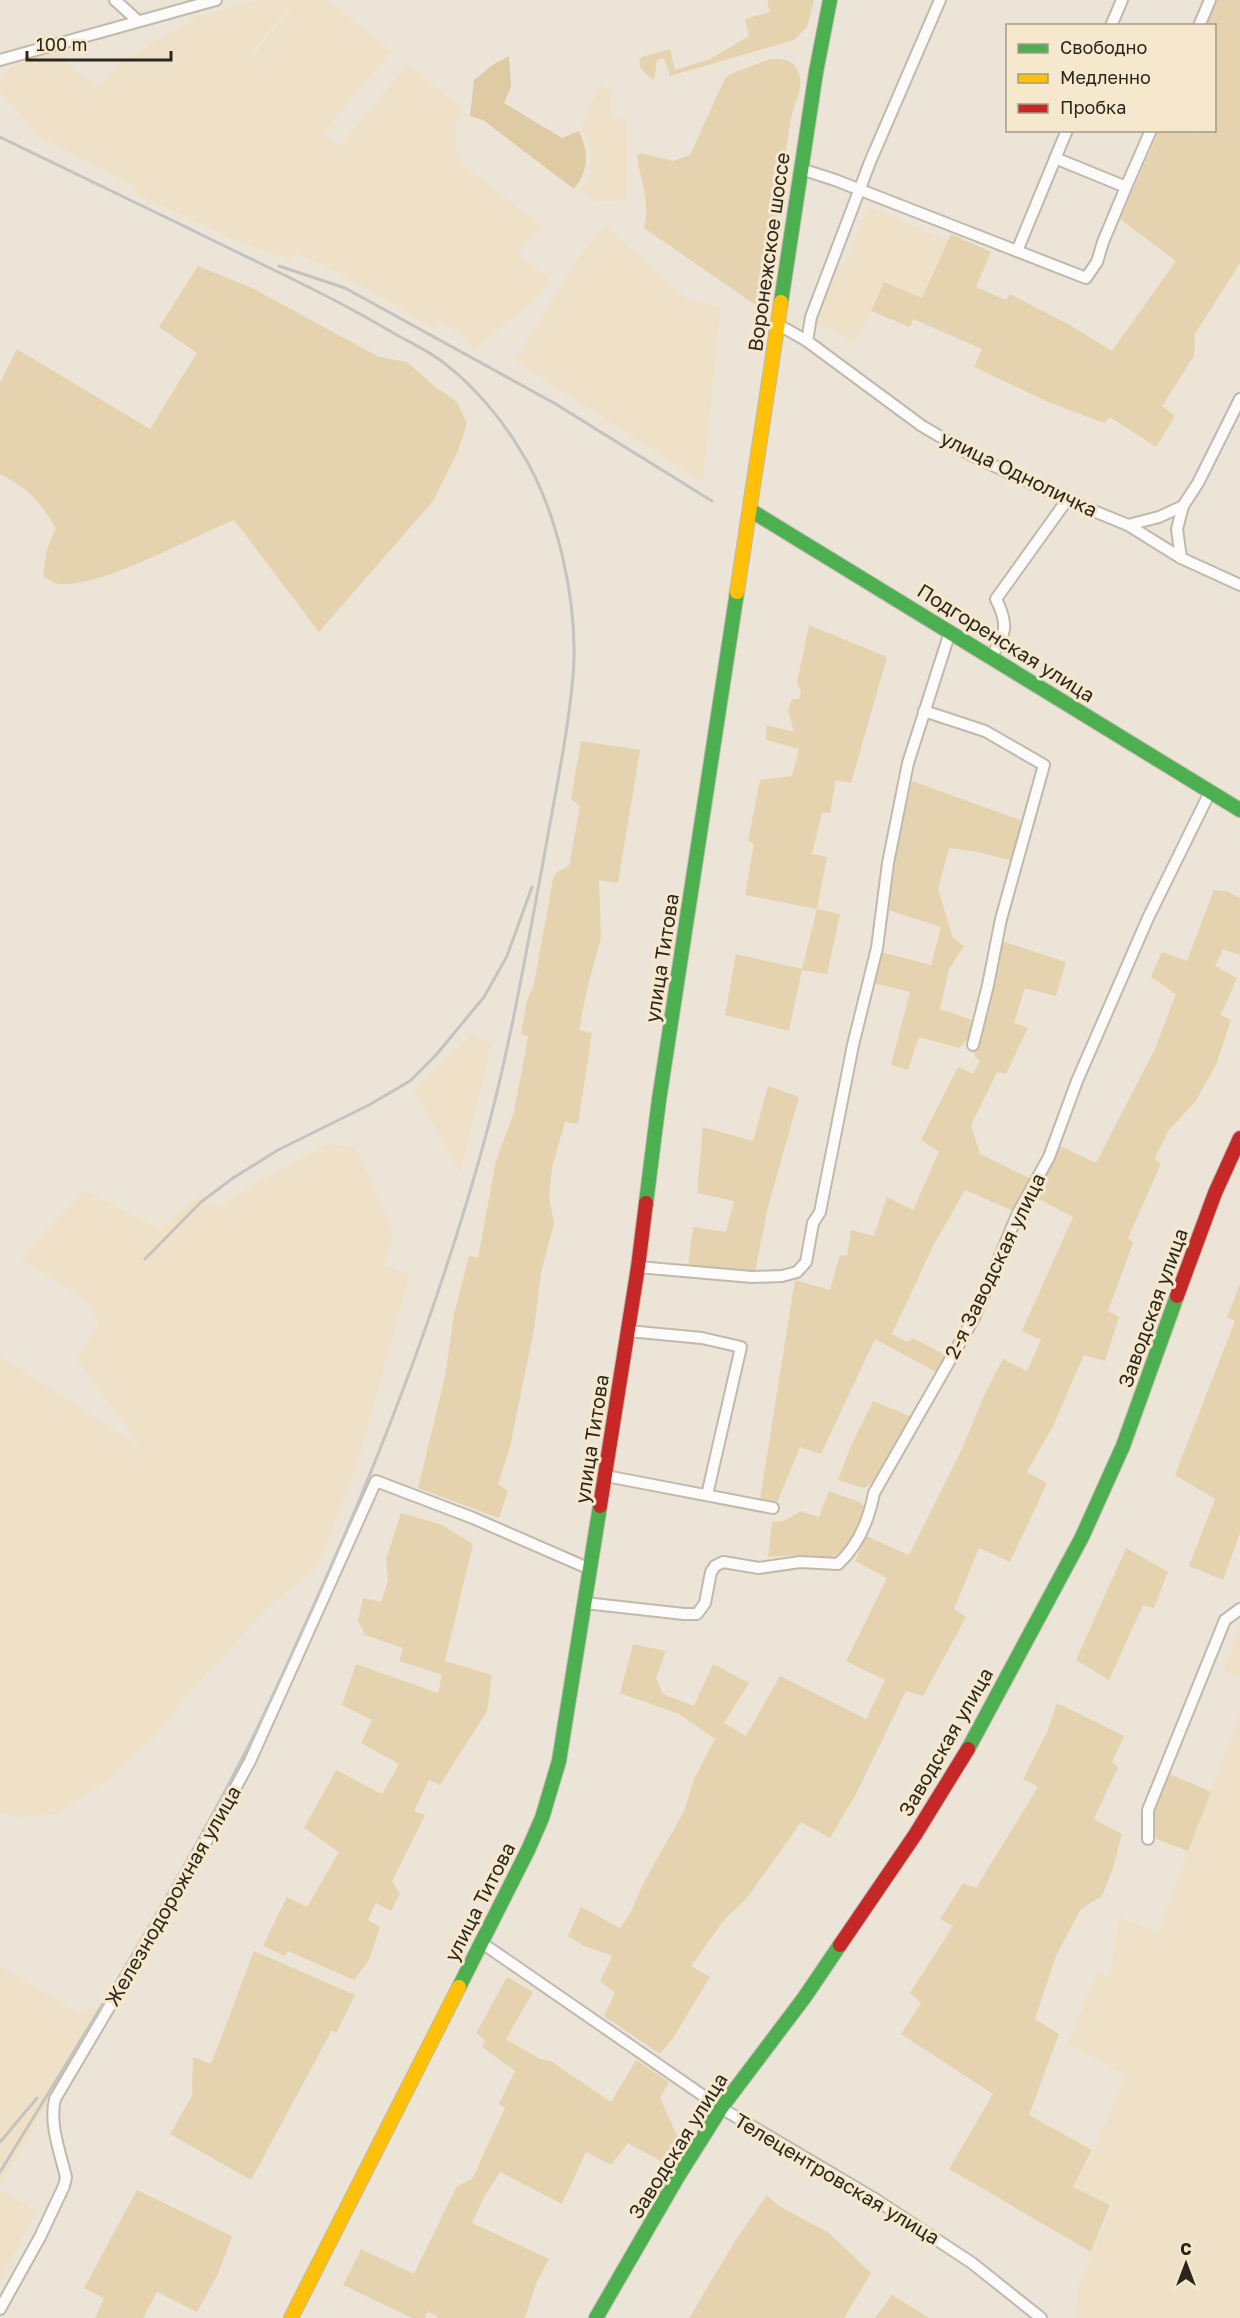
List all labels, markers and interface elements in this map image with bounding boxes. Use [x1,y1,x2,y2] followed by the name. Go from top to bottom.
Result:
[27,24,171,62] scale bar
[1006,24,1216,132] legend
[36,33,87,55] text: 100 m
[1060,36,1147,58] text: Свободно
[1060,66,1151,88] text: Медленно
[1060,96,1126,118] text: Пробка
[742,151,794,353] street label: Воронежское шоссе
[937,425,1102,521] street label: улица Одноличка
[913,578,1100,707] street label: Подгоренская улица
[639,891,683,1024] street label: улица Титова
[939,1169,1049,1362] street label: 2-я Заводская улица
[1112,1225,1192,1391] street label: Заводская улица
[569,1372,613,1505] street label: улица Титова
[893,1663,997,1820] street label: Заводская улица
[99,1781,245,2010] street label: Железнодорожная улица
[439,1838,519,1965] street label: улица Титова
[623,2068,732,2223] street label: Заводская улица
[730,2107,945,2249] street label: Телецентровская улица
[1156,2234,1216,2294] north arrow
[1180,2239,1192,2259] text: С

